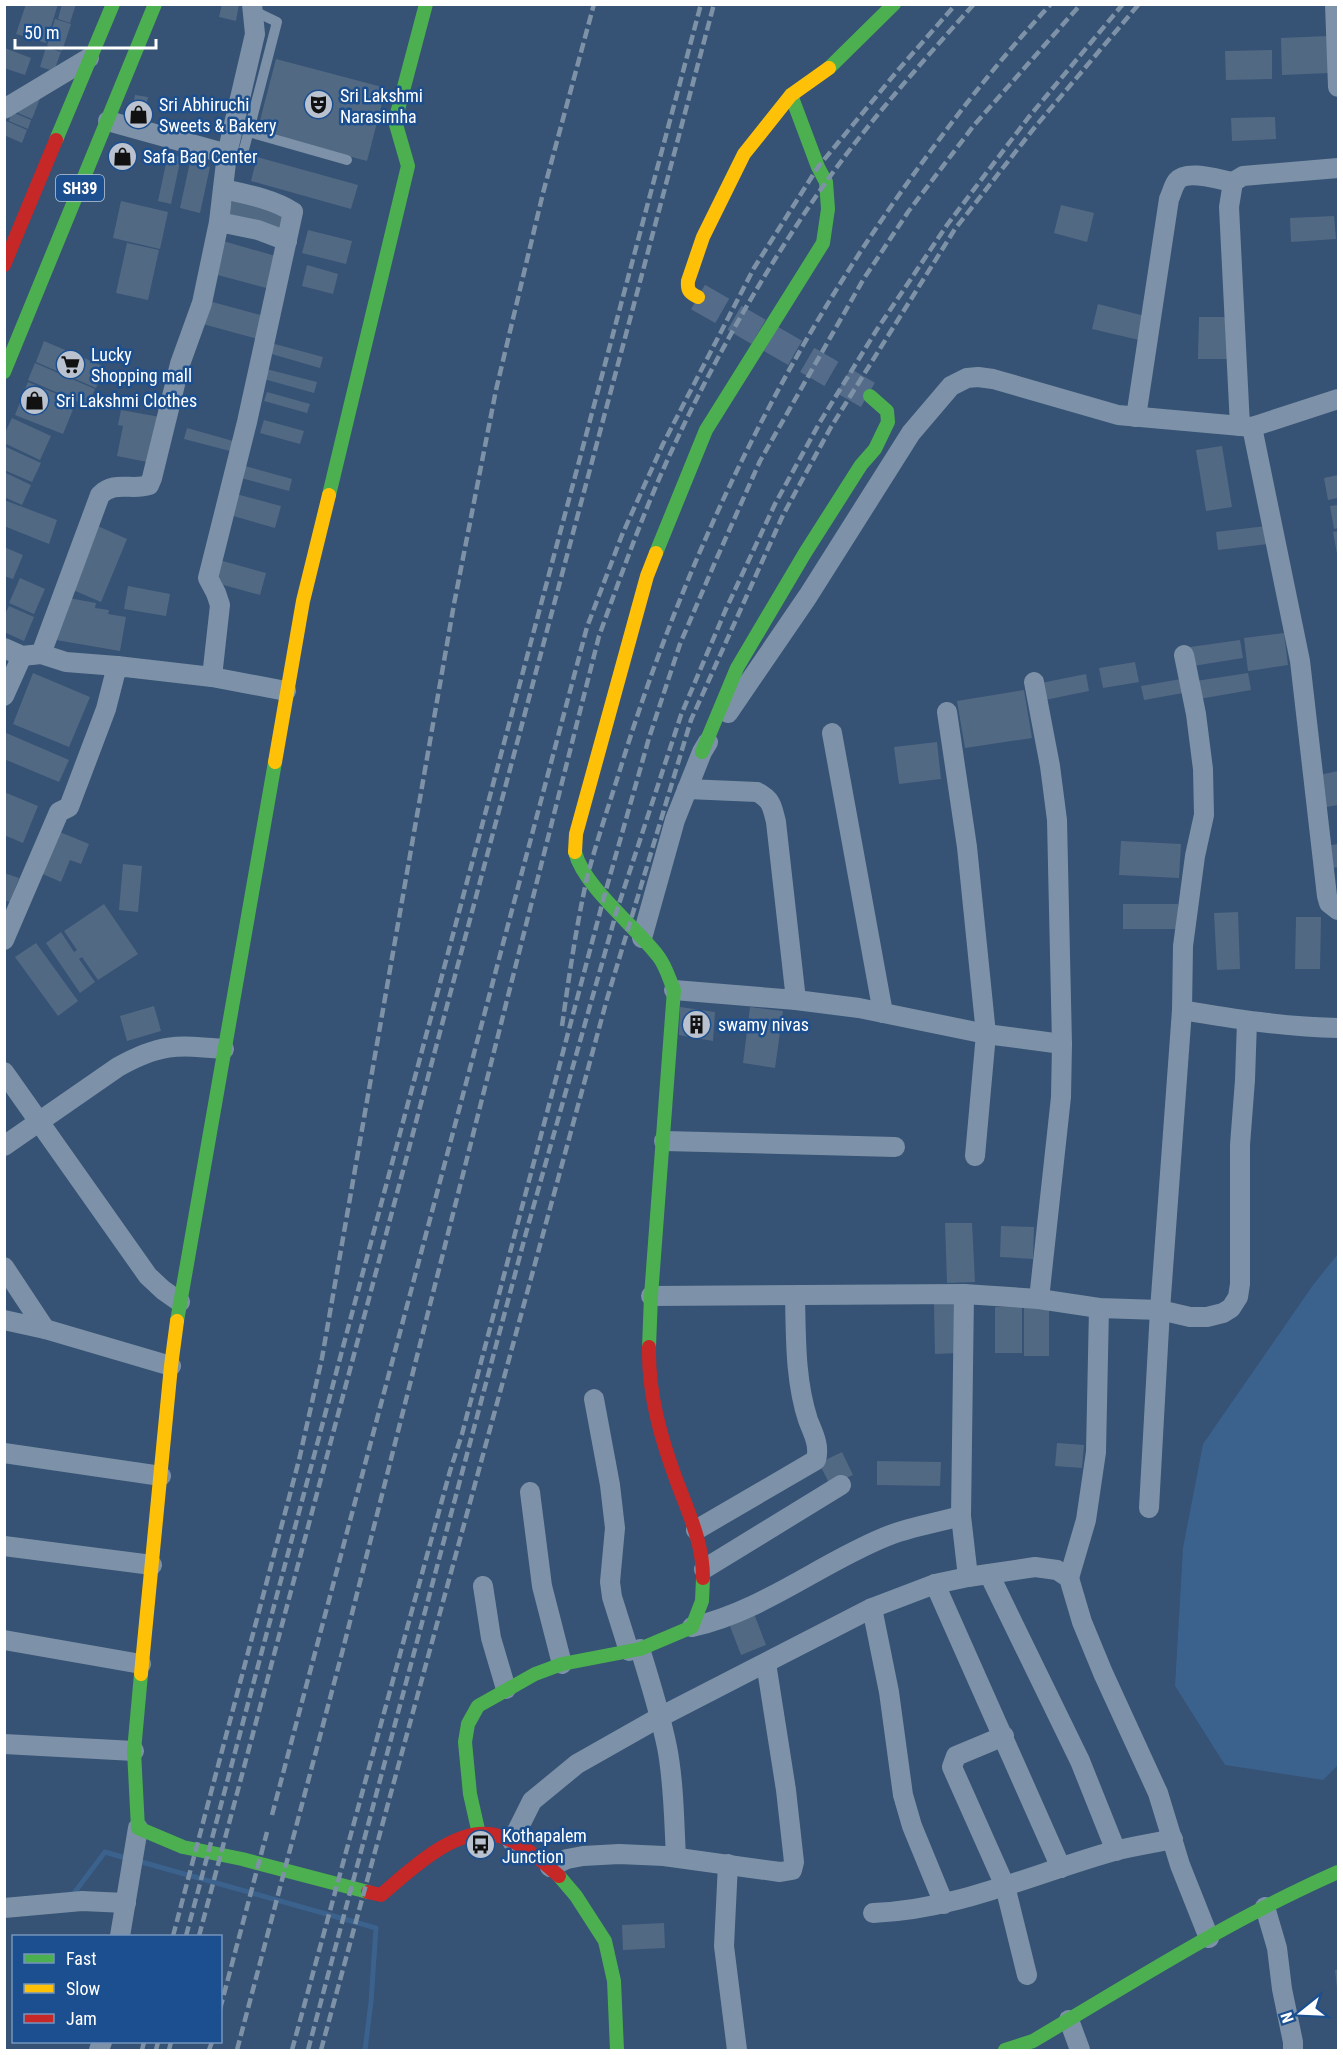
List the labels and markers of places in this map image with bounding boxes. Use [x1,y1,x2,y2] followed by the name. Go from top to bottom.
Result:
[340,85,423,127] place label: Sri Lakshmi Narasimha
[303,89,335,121] theatre icon: Sri Lakshmi Narasimha
[159,94,277,136] place label: Sri Abhiruchi Sweets & Bakery
[122,98,154,130] shop icon: Sri Abhiruchi Sweets & Bakery
[106,140,138,172] shop icon: Safa Bag Center
[143,146,258,167] place label: Safa Bag Center
[91,344,192,386] place label: Lucky Shopping mall
[54,348,86,380] supermarket icon: Lucky Shopping mall
[19,384,51,416] shop icon: Sri Lakshmi Clothes
[56,390,197,411] place label: Sri Lakshmi Clothes
[681,1008,713,1040] building icon: swamy nivas
[718,1014,809,1035] place label: swamy nivas
[502,1825,587,1867] place label: Kothapalem Junction
[465,1829,497,1861] bus stop icon: Kothapalem Junction

